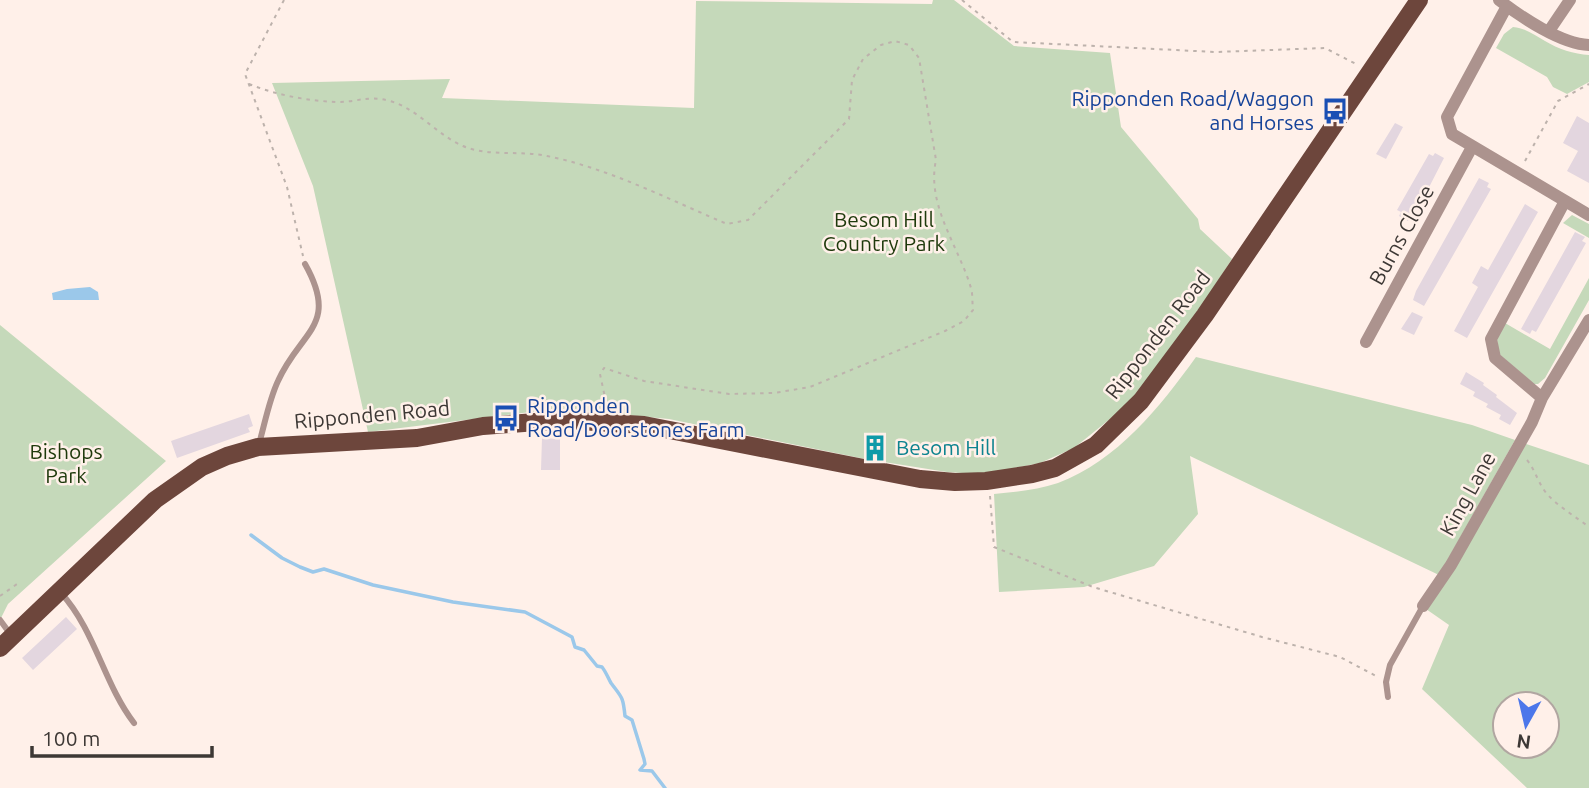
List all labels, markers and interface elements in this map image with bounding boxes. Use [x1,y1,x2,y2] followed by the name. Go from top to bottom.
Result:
[1071,86,1314,134] place label: Ripponden Road/Waggon and Horses
[1320,96,1350,126] bus stop icon: Ripponden Road/Waggon and Horses
[1364,180,1438,289] street label: Burns Close
[823,207,946,255] park label: Besom Hill Country Park
[1100,265,1215,403] street label: Ripponden Road
[527,393,745,441] place label: Ripponden Road/Doorstones Farm
[293,395,451,433] street label: Ripponden Road
[491,403,521,433] bus stop icon: Ripponden Road/Doorstones Farm
[860,433,890,463] building icon: Besom Hill
[896,435,996,459] place label: Besom Hill
[29,439,103,487] park label: Bishops Park
[1434,447,1500,540] street label: King Lane
[1491,690,1561,760] north arrow
[32,714,212,758] scale bar
[42,726,100,750] text: 100 m
[1515,730,1532,754] text: N

